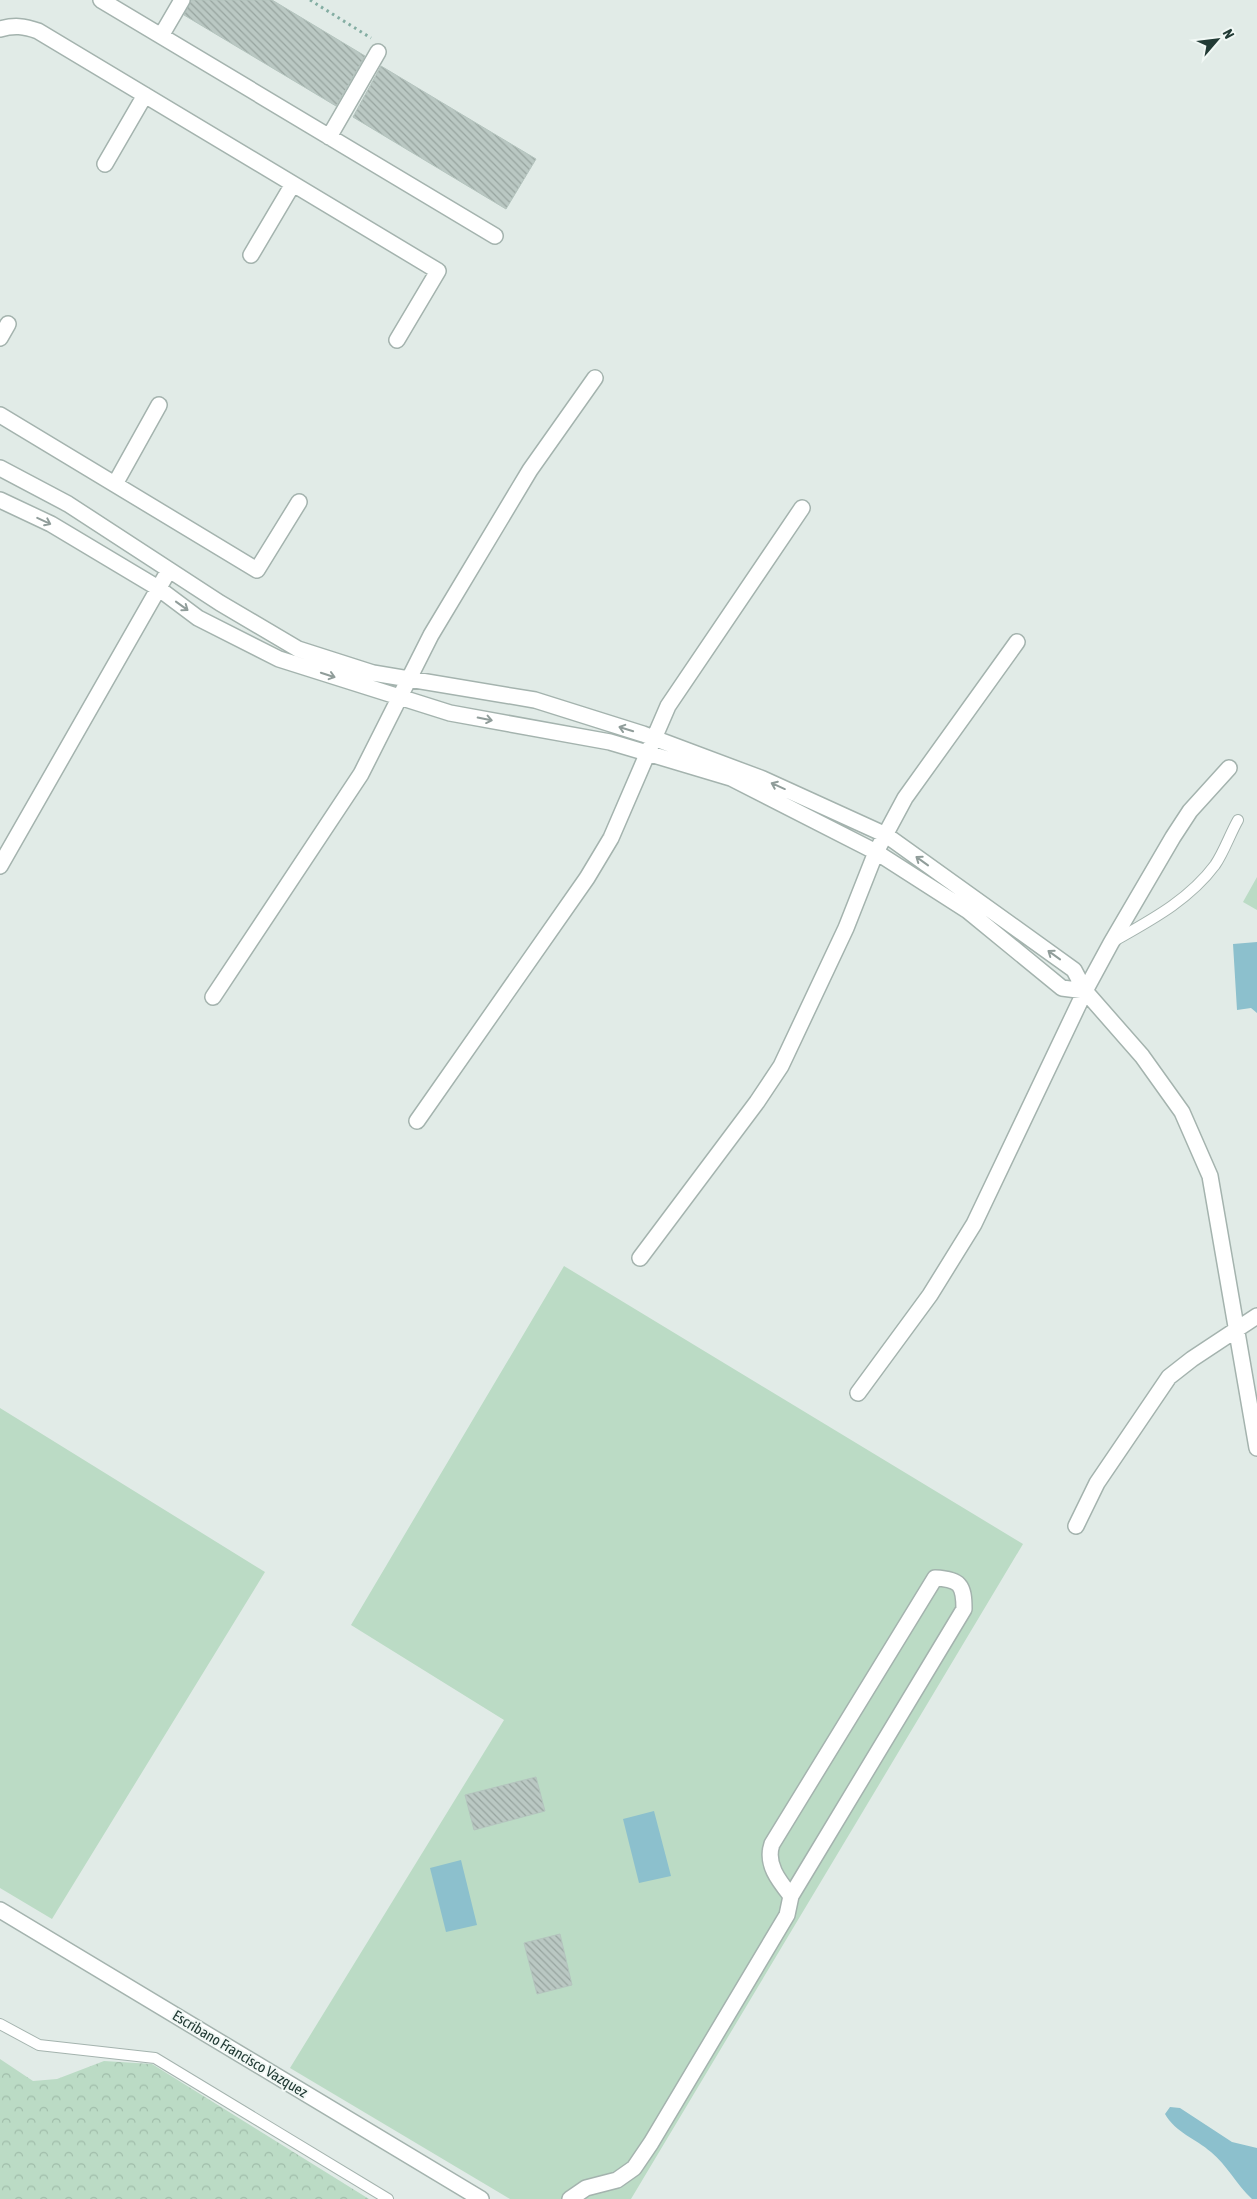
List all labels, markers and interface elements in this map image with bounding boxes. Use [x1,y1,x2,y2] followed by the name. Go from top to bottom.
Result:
[1192,15,1242,65] north arrow
[1219,26,1237,41] text: N
[36,516,51,526] one-way arrow
[175,601,189,611] one-way arrow
[320,671,336,681] one-way arrow
[476,715,492,724] one-way arrow
[619,724,635,733] one-way arrow
[771,781,786,791] one-way arrow
[915,856,929,866] one-way arrow
[1047,950,1061,960] one-way arrow
[170,2007,311,2101] street label: Escribano Francisco Vazquez

